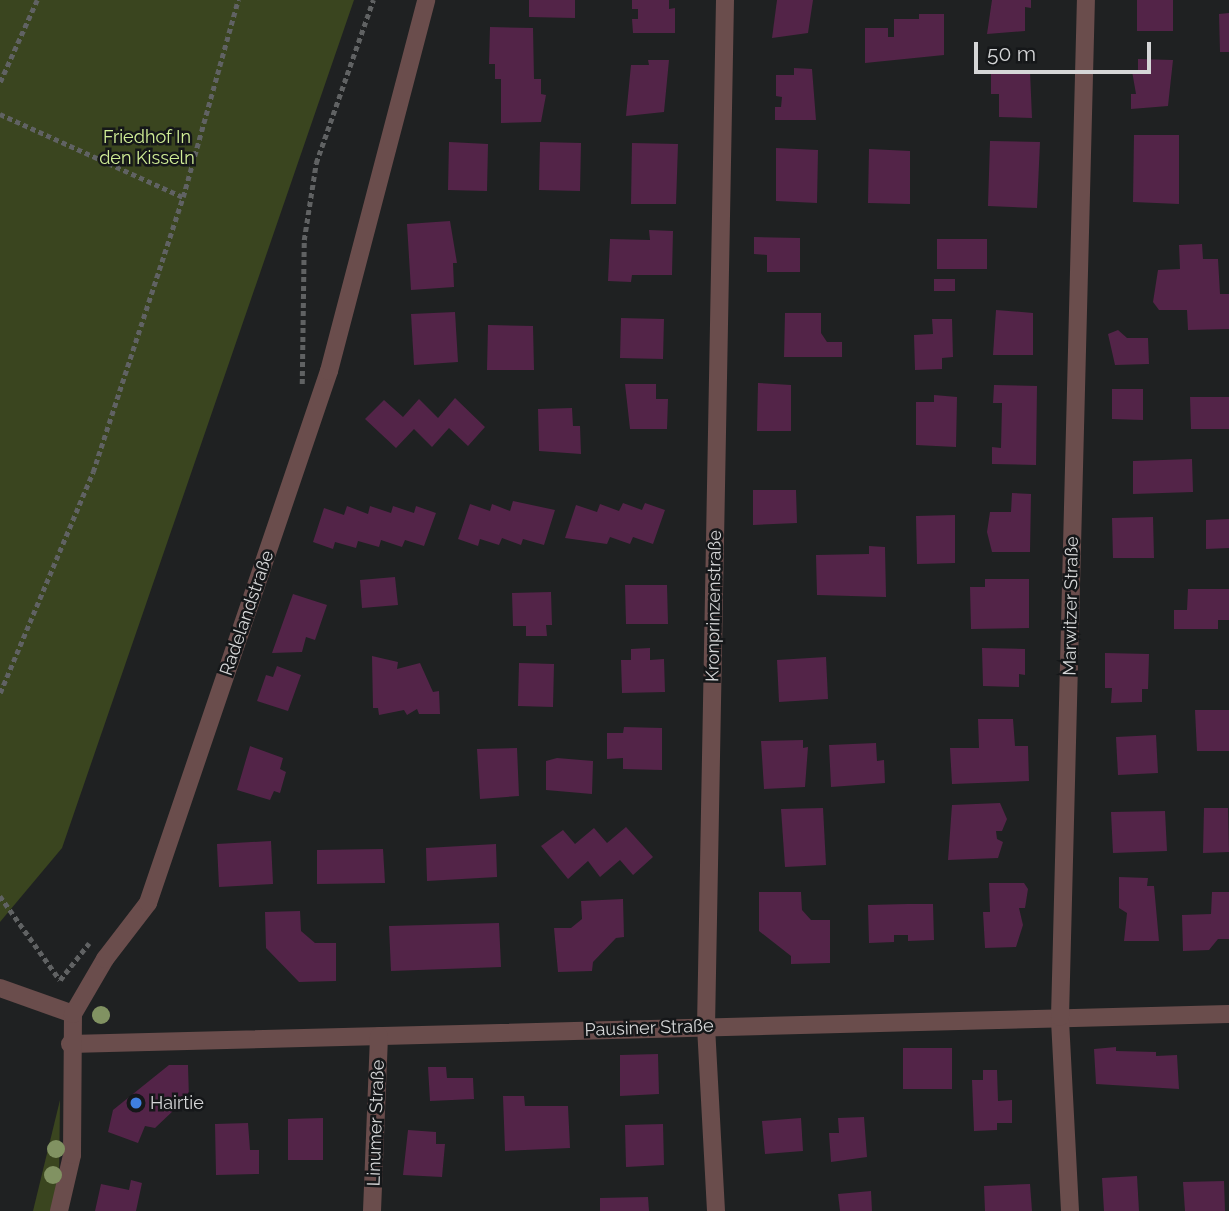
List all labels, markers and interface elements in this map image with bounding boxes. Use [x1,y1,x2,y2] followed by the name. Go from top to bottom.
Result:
[977,28,1154,72] scale bar
[987,41,1036,66] text: 50 m
[99,127,195,170] park label: Friedhof In den Kisseln
[702,530,726,682] street label: Kronprinzenstraße
[1059,536,1083,676] street label: Marwitzer Straße
[215,548,279,678] street label: Radelandstraße
[584,1015,714,1041] street label: Pausiner Straße
[363,1059,389,1187] street label: Linumer Straße
[150,1092,204,1114] place label: Hairtie
[128,1095,144,1111] marker: Hairtie

